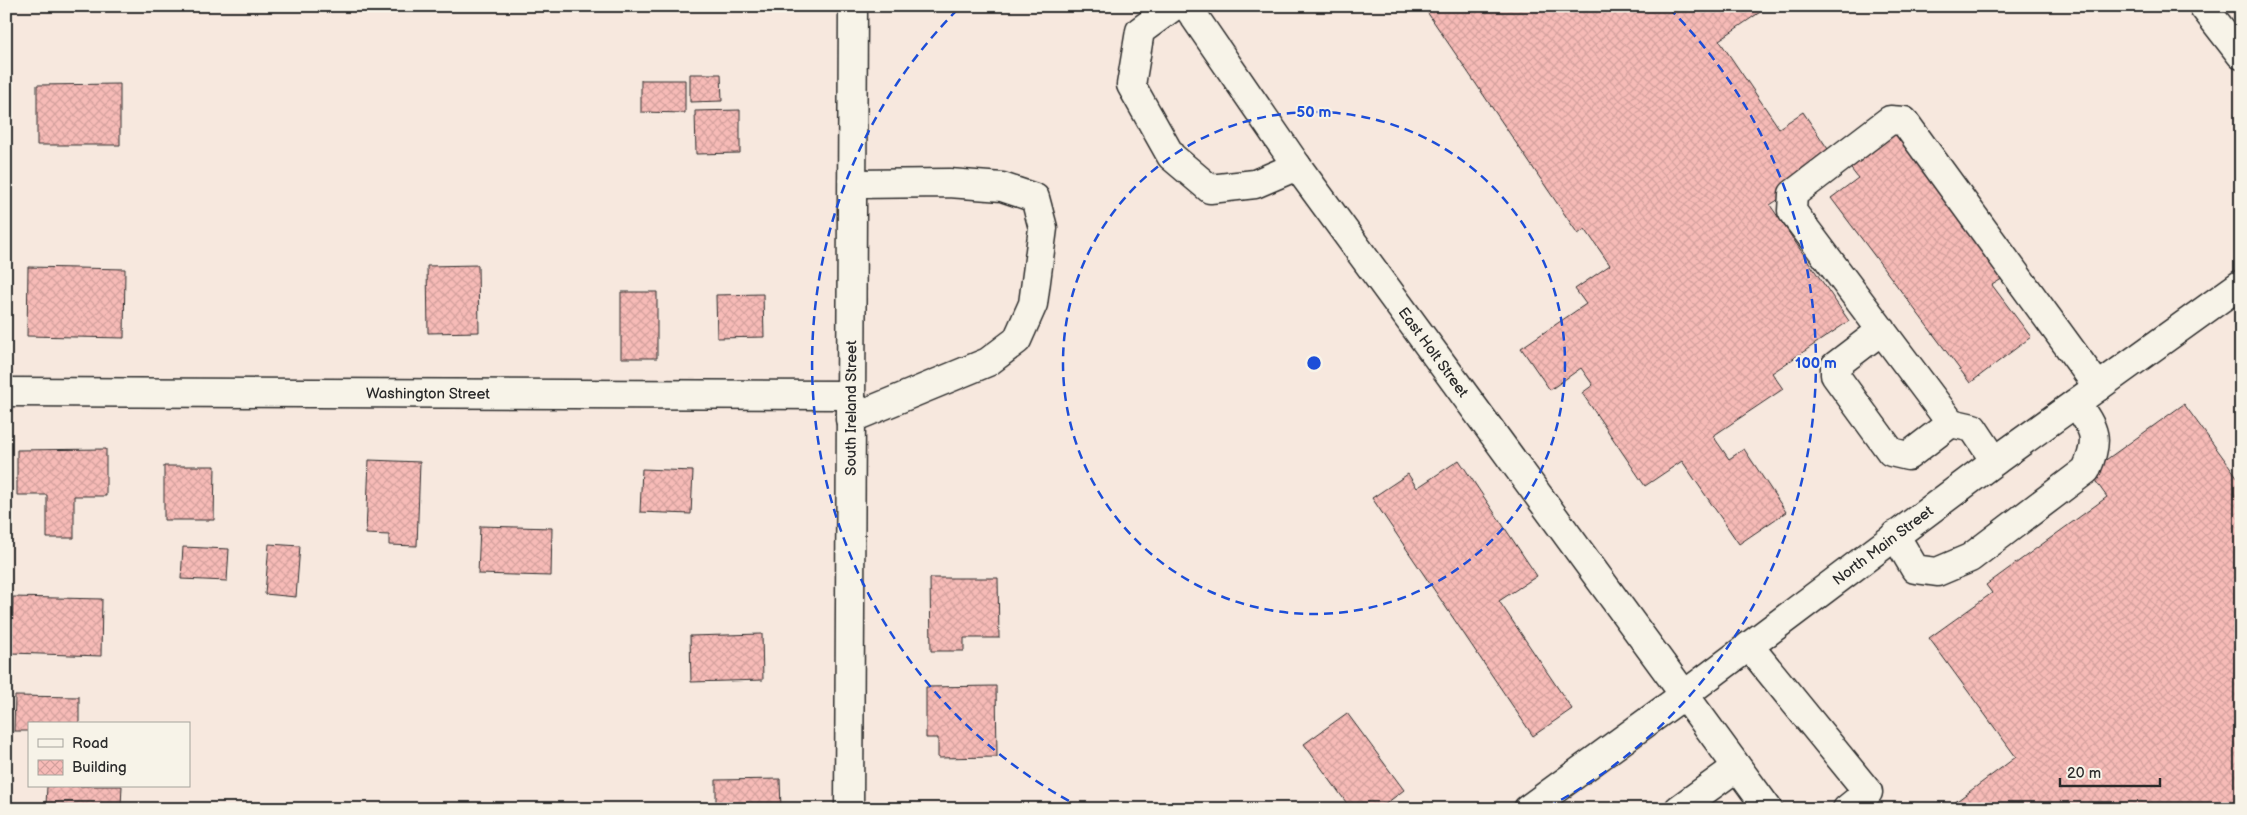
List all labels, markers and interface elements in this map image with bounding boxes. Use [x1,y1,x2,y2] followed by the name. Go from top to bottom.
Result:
[1297,103,1332,122] text: 50 m
[1394,303,1473,401] street label: East Holt Street
[841,340,861,476] street label: South Ireland Street
[1305,354,1323,372] centre of rings
[1795,354,1837,373] text: 100 m
[366,384,490,403] street label: Washington Street
[1829,501,1937,589] street label: North Main Street
[28,722,190,788] legend
[72,734,108,753] text: Road
[2060,755,2160,787] scale bar
[72,758,127,777] text: Building
[2067,764,2101,783] text: 20 m

